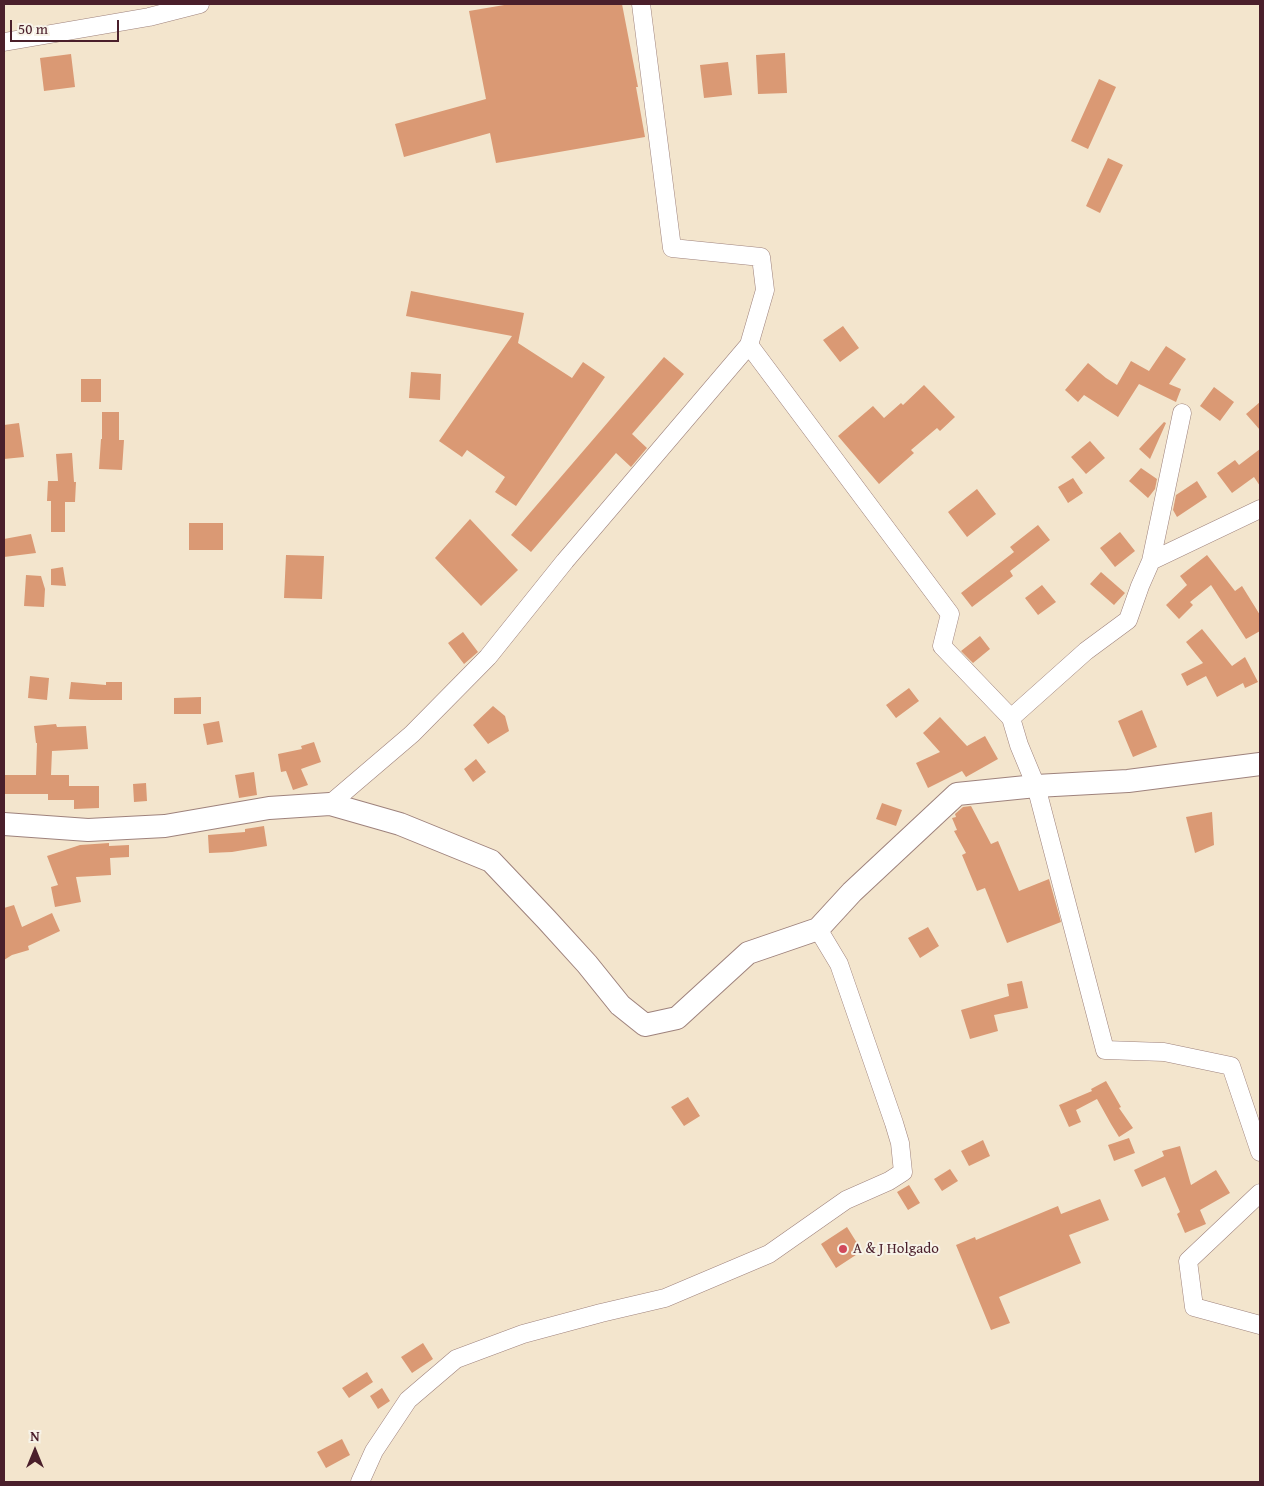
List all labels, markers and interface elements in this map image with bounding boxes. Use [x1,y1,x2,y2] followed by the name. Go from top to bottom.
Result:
[12,10,121,42] scale bar
[18,18,48,39] text: 50 m
[853,1240,939,1258] place label: A & J Holgado
[837,1243,849,1255] marker: A & J Holgado
[10,1426,60,1476] north arrow
[30,1426,40,1446] text: N

